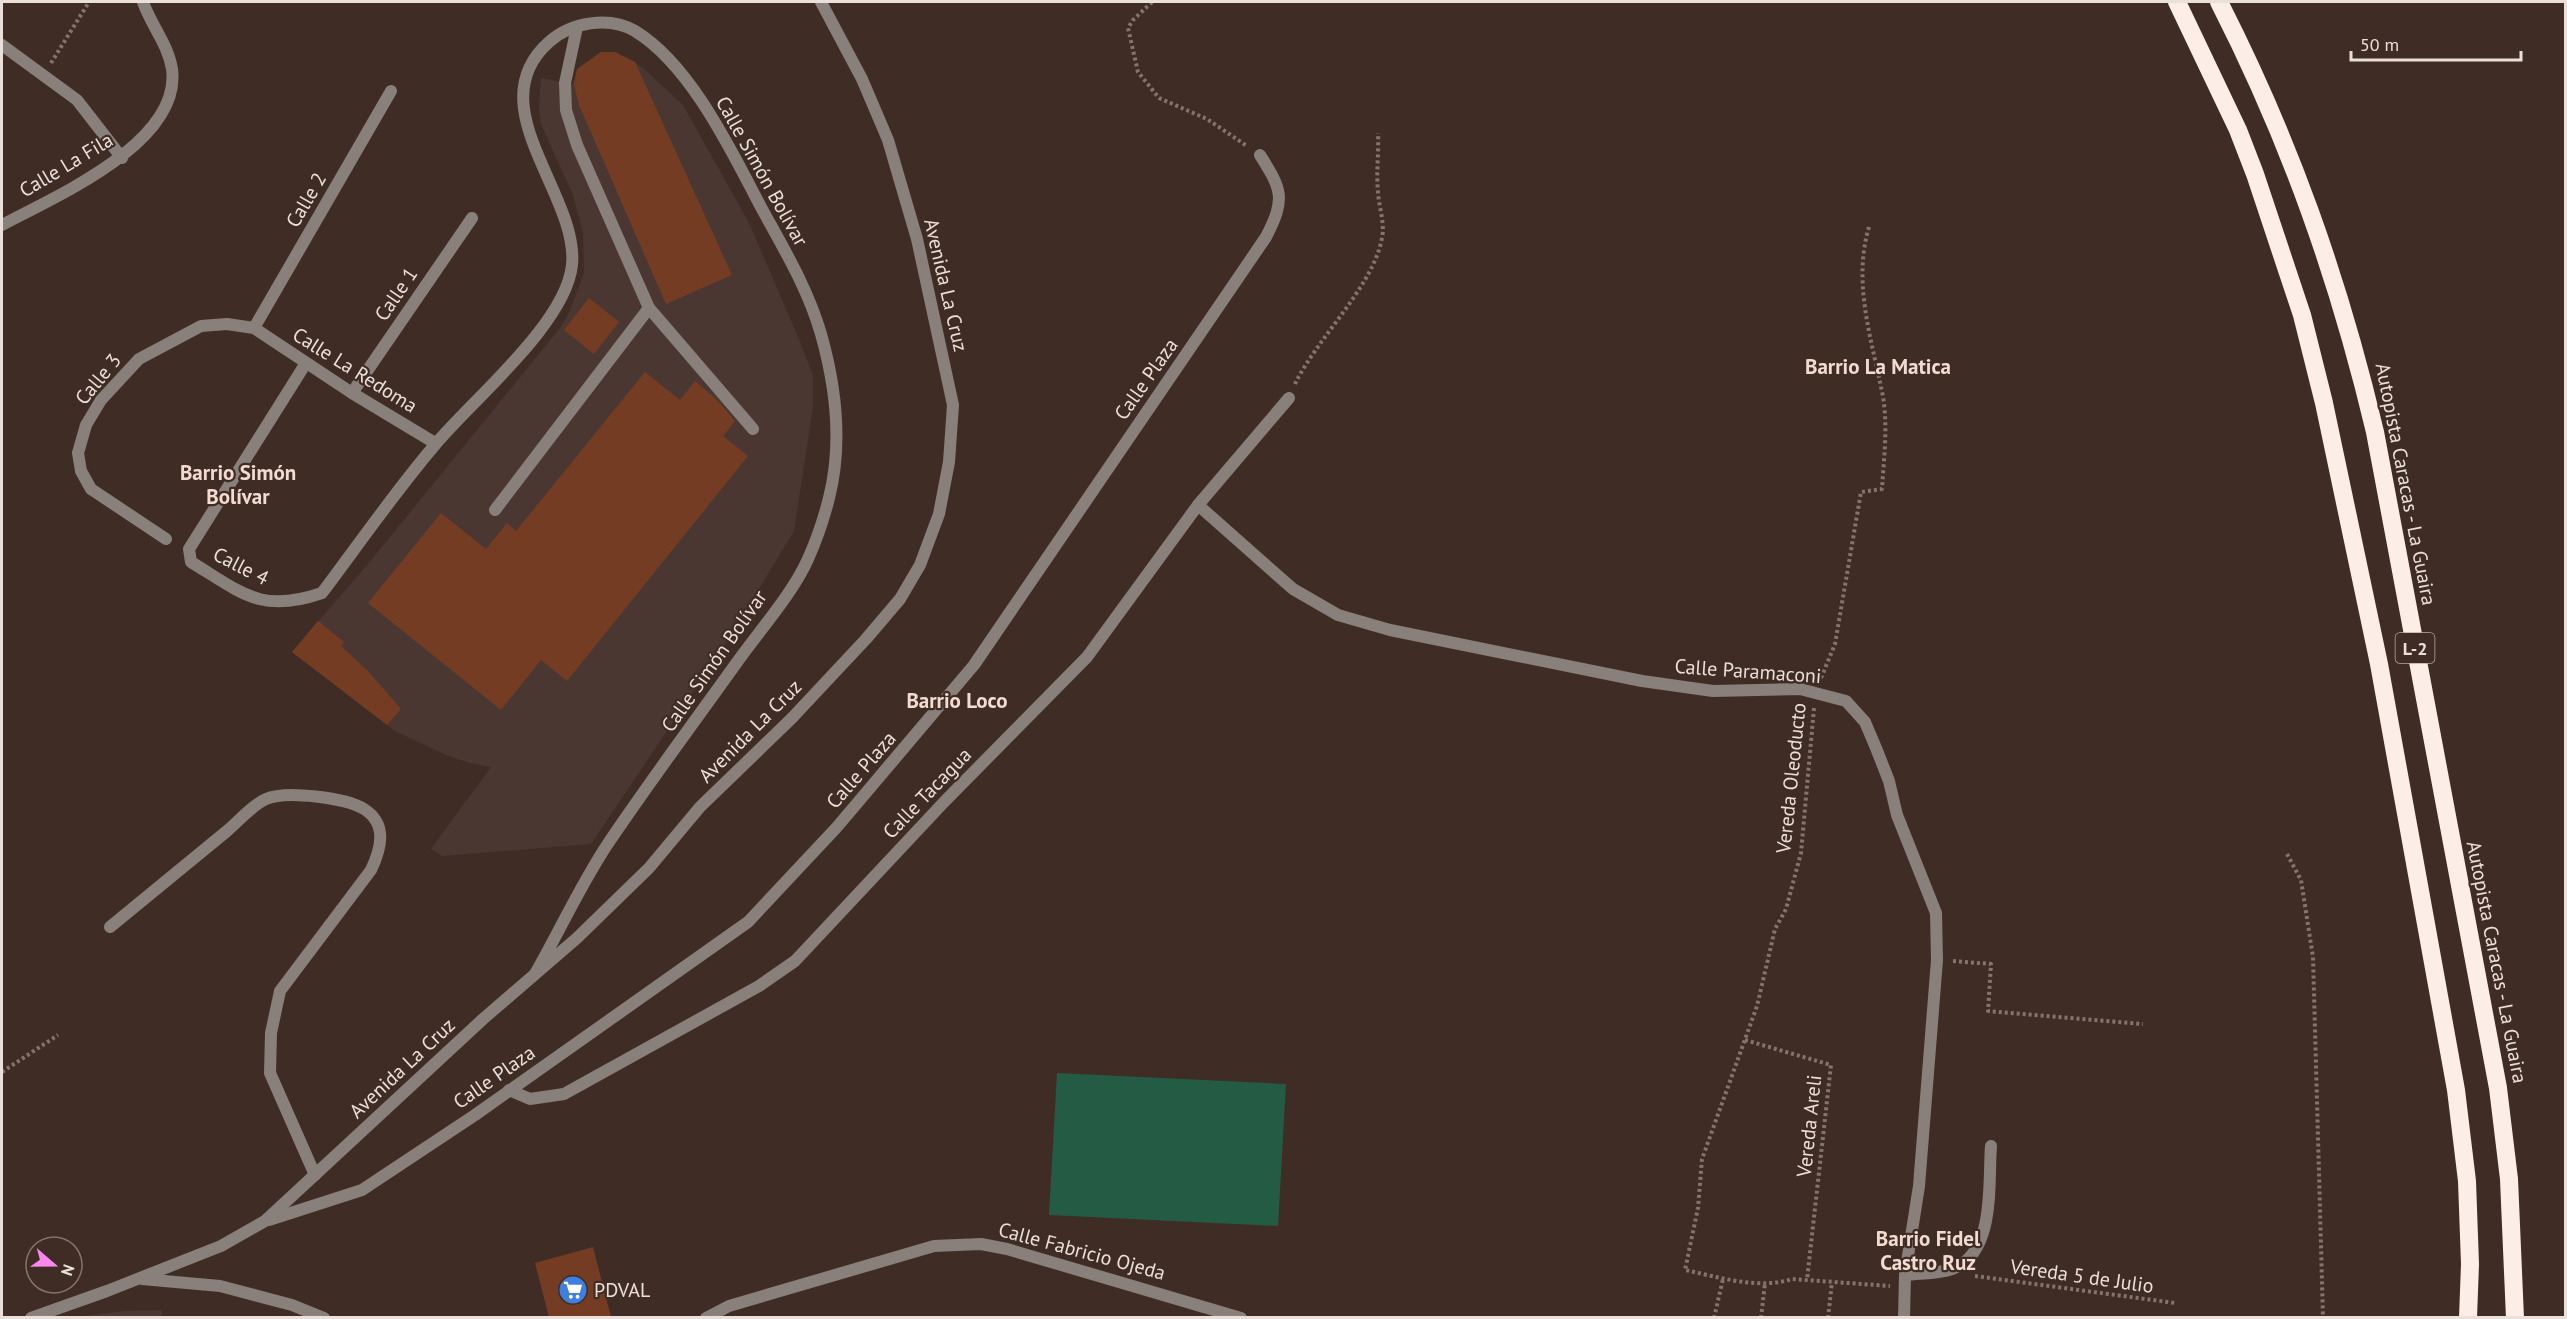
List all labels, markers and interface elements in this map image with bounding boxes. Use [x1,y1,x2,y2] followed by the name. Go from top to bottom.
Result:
[2351,24,2520,62] scale bar
[2360,33,2399,56] text: 50 m
[710,92,814,251] street label: Calle Simón Bolívar
[14,127,118,203] street label: Calle La Fila
[280,168,332,232] street label: Calle 2
[918,216,974,354] street label: Avenida La Cruz
[369,262,423,326] street label: Calle 1
[288,321,422,419] street label: Calle La Redoma
[1108,333,1184,425] street label: Calle Plaza
[69,348,127,410] street label: Calle 3
[1805,353,1951,380] district label: Barrio La Matica
[2370,361,2442,607] street label: Autopista Caracas - La Guaira
[180,459,296,510] district label: Barrio Simón Bolívar
[209,541,273,591] street label: Calle 4
[655,585,773,737] street label: Calle Simón Bolívar
[2396,633,2434,663] road number: L-2
[1674,653,1822,689] street label: Calle Paramaconi
[693,674,807,788] street label: Avenida La Cruz
[906,687,1008,714] district label: Barrio Loco
[1770,701,1812,856] street label: Vereda Oleoducto
[820,726,902,814] street label: Calle Plaza
[877,742,977,844] street label: Calle Tacagua
[2461,839,2533,1085] street label: Autopista Caracas - La Guaira
[344,1012,460,1124] street label: Avenida La Cruz
[448,1039,540,1115] street label: Calle Plaza
[1791,1074,1827,1179] street label: Vereda Areli
[996,1216,1168,1286] street label: Calle Fabricio Ojeda
[1876,1225,1981,1276] district label: Barrio Fidel Castro Ruz
[24,1235,84,1295] north arrow
[2008,1253,2155,1299] street label: Vereda 5 de Julio
[57,1262,79,1278] text: N
[557,1274,589,1306] supermarket icon: PDVAL
[594,1277,650,1303] place label: PDVAL

